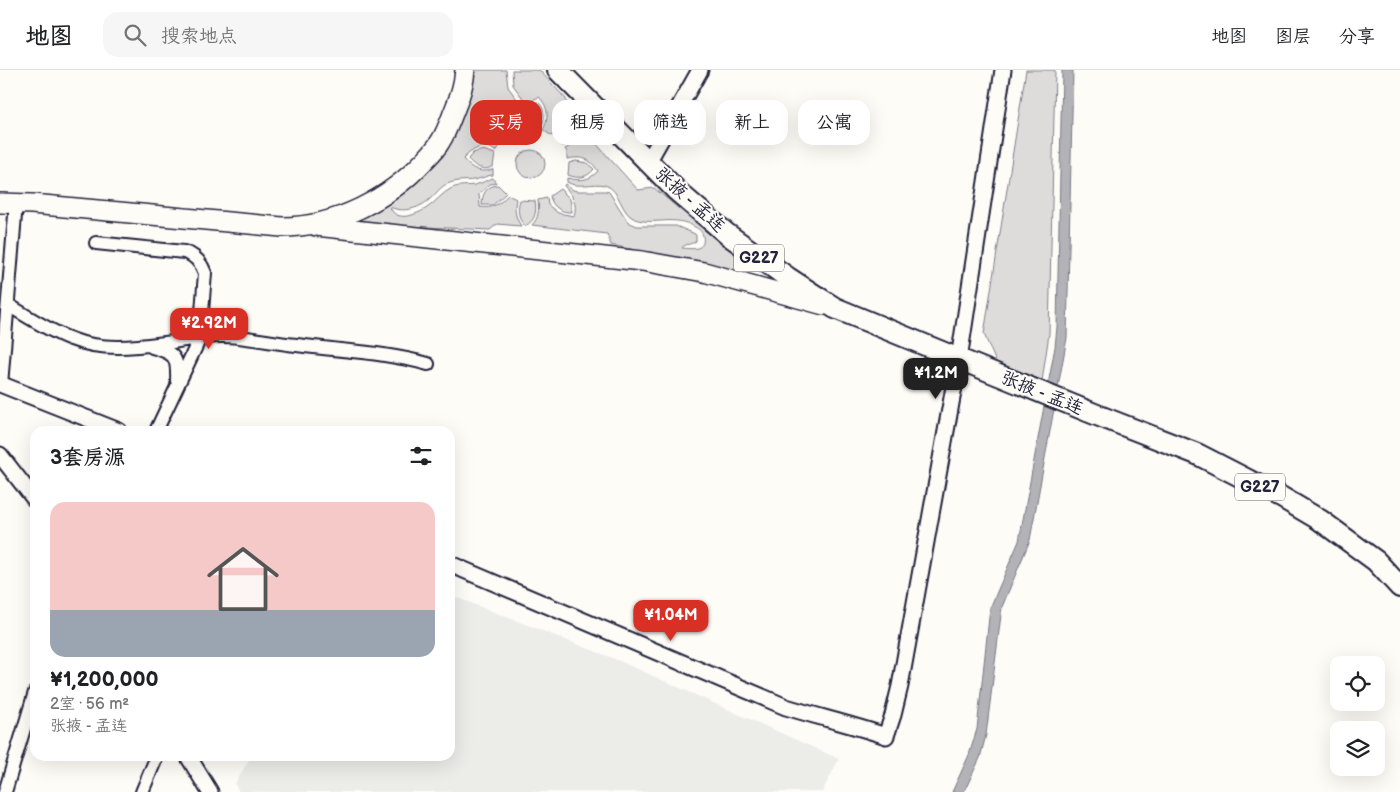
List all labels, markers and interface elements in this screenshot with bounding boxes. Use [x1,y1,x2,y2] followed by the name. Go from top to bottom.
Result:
[103,12,453,57] search box
[121,21,149,49] icon: search
[25,22,73,51] text: 地图
[161,25,237,48] text: 搜索地点
[1211,26,1247,47] text: 地图
[1275,26,1311,47] text: 图层
[1339,26,1375,47] text: 分享
[470,100,542,145] chip: 买房
[552,100,624,145] chip: 租房
[634,100,706,145] chip: 筛选
[716,100,788,145] chip: 新上
[798,100,870,145] chip: 公寓
[651,163,729,237] street label: 张掖 - 孟连
[734,244,784,272] road number: G227
[168,308,250,350] pin: ¥2.92M
[181,314,237,333] text: ¥2.92M
[901,358,971,400] pin: ¥1.2M
[914,364,958,383] text: ¥1.2M
[998,367,1086,419] street label: 张掖 - 孟连
[407,442,435,470] icon: filters
[50,445,125,470] text: 3套房源
[1235,474,1285,501] road number: G227
[198,534,288,624] icon: home
[630,600,712,642] pin: ¥1.04M
[644,606,698,625] text: ¥1.04M
[1330,656,1385,776] map controls
[1330,656,1385,711] button: locate
[50,667,159,692] text: ¥1,200,000
[50,695,129,714] text: 2室 · 56 m²
[50,717,127,736] text: 张掖 - 孟连
[1330,721,1385,776] button: layers

